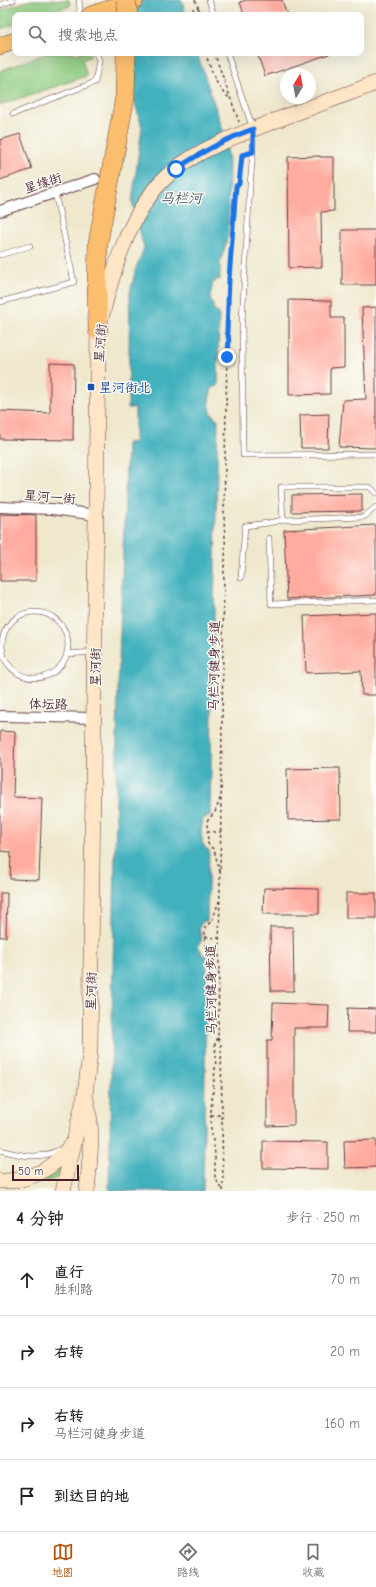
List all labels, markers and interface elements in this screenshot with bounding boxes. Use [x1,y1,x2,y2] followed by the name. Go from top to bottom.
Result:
[12,12,364,56] search box
[26,23,48,45] icon: search
[58,26,118,44] text: 搜索地点
[280,68,316,104] north arrow
[167,160,185,178] route start
[22,170,64,196] street label: 星缘街
[160,190,204,207] water label: 马栏河
[91,323,109,363] street label: 星河街
[218,348,236,366] route end
[99,380,151,395] place label: 星河街北
[86,382,96,392] marker: 星河街北
[23,487,77,507] street label: 星河一街
[206,620,222,712] street label: 马栏河健身步道
[88,647,103,687] street label: 星河街
[28,696,68,712] street label: 体坛路
[203,944,219,1036] street label: 马栏河健身步道
[83,971,99,1011] street label: 星河街
[12,1163,79,1182] scale bar
[18,1165,43,1178] text: 50 m
[16,1209,64,1228] text: 4 分钟
[286,1210,360,1225] text: 步行 · 250 m
[54,1263,84,1281] text: 直行
[16,1269,38,1291] icon: ahead
[331,1272,360,1287] text: 70 m
[54,1282,93,1297] text: 胜利路
[16,1341,38,1363] icon: right
[54,1343,84,1361] text: 右转
[330,1344,360,1359] text: 20 m
[54,1407,84,1425] text: 右转
[16,1413,38,1435] icon: right
[325,1416,360,1431] text: 160 m
[54,1426,145,1441] text: 马栏河健身步道
[16,1485,38,1507] icon: arrive
[54,1487,129,1505] text: 到达目的地
[52,1541,74,1579] tab: 地图
[177,1541,199,1579] tab: 路线
[302,1541,324,1579] tab: 收藏

